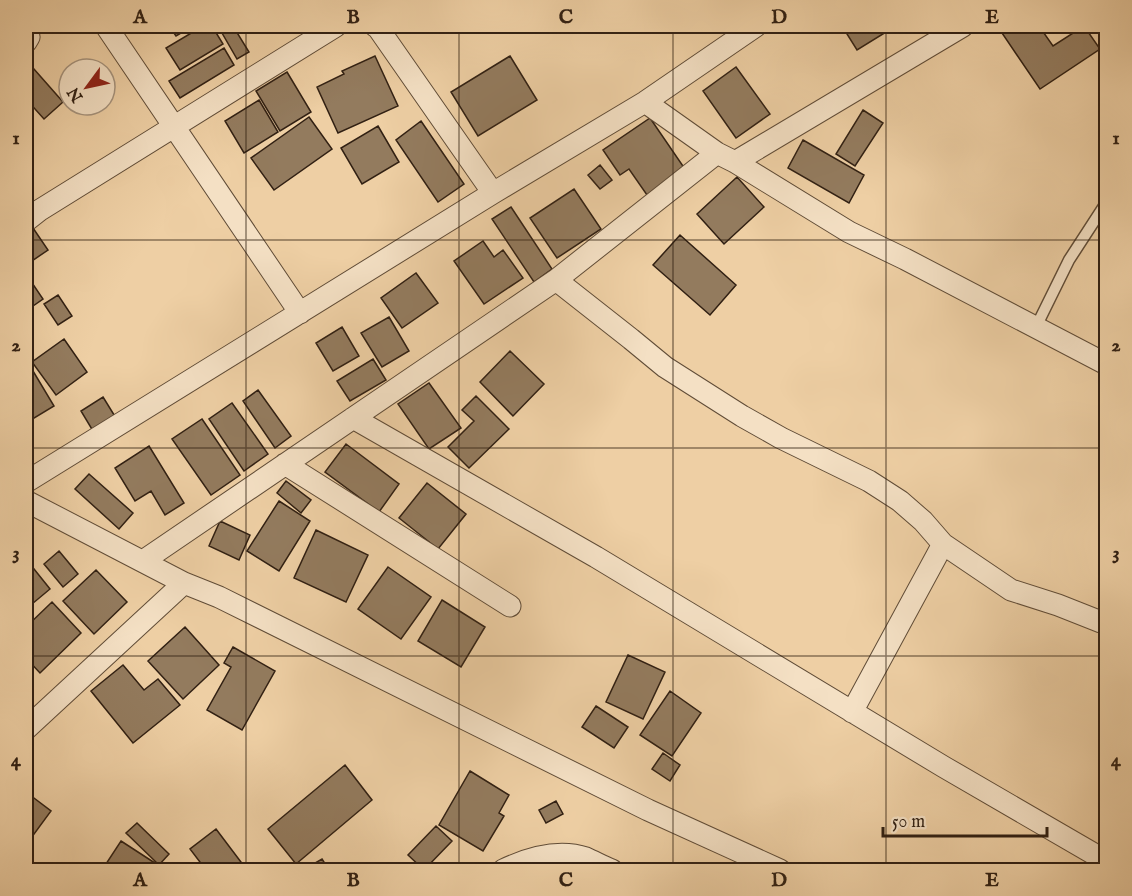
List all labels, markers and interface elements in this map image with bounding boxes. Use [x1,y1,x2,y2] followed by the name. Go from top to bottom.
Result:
[132,5,148,30] text: A
[346,5,360,30] text: B
[559,5,573,30] text: C
[771,5,787,30] text: D
[985,5,999,30] text: E
[57,57,117,117] north arrow
[64,83,89,106] text: N
[12,126,20,151] text: 1
[1112,126,1120,151] text: 1
[11,333,21,358] text: 2
[1111,333,1121,358] text: 2
[12,541,20,566] text: 3
[1112,541,1120,566] text: 3
[11,748,22,773] text: 4
[1111,748,1122,773] text: 4
[883,800,1046,838] scale bar
[892,811,925,834] text: 50 m
[132,868,148,893] text: A
[346,868,360,893] text: B
[559,868,573,893] text: C
[771,868,787,893] text: D
[985,868,999,893] text: E

